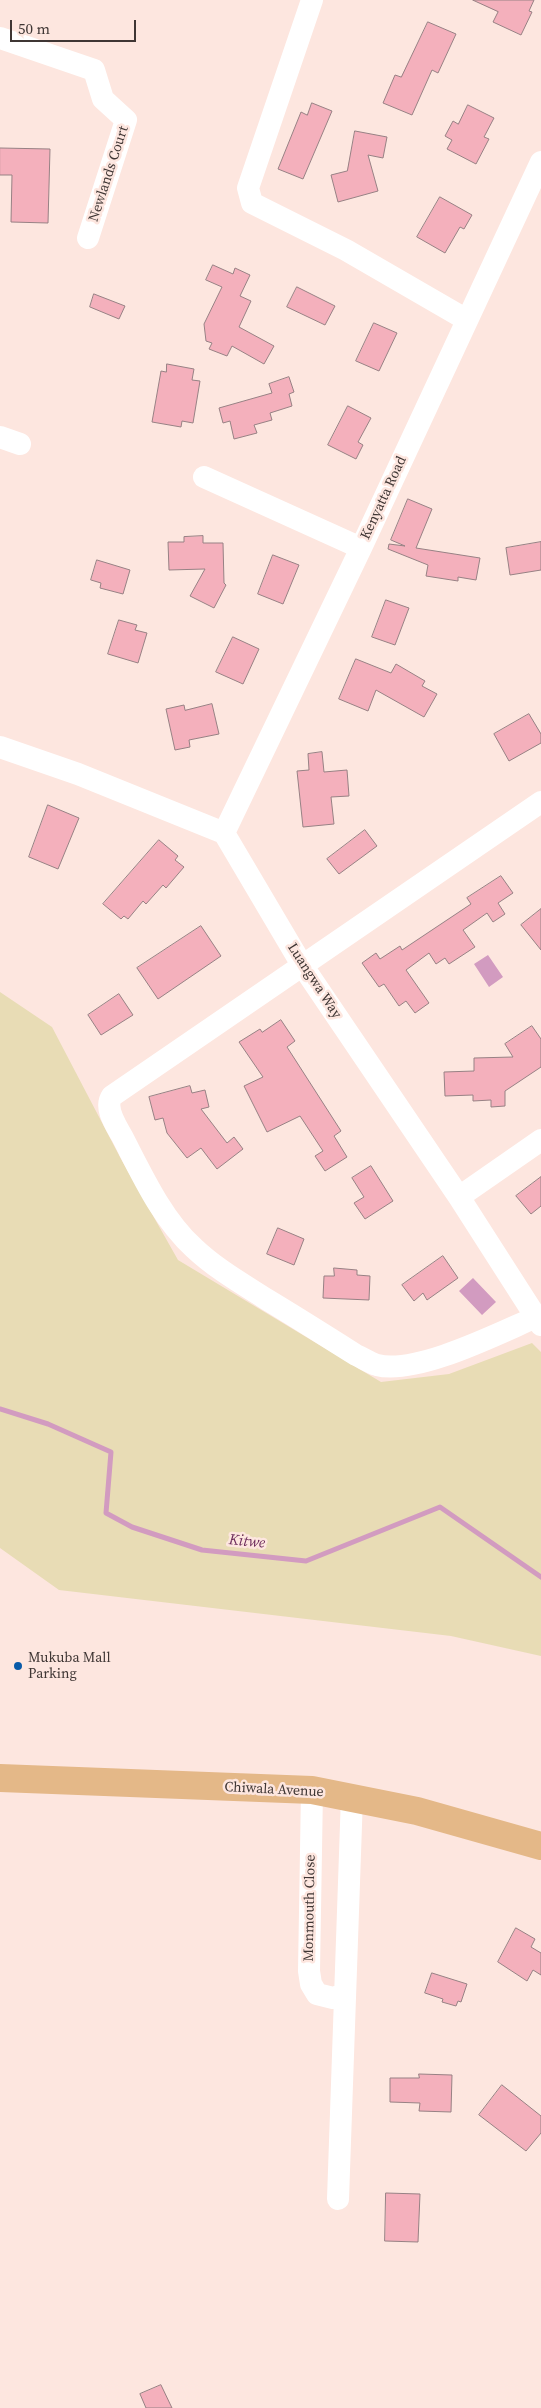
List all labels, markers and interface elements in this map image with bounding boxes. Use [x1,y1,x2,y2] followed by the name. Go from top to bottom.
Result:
[12,10,139,42] scale bar
[18,18,50,39] text: 50 m
[86,124,132,224] street label: Newlands Court
[357,454,411,542] street label: Kenyatta Road
[283,940,345,1022] street label: Luangwa Way
[228,1531,266,1553] water label: Kitwe
[28,1650,111,1682] place label: Mukuba Mall Parking
[12,1660,24,1672] marker: Mukuba Mall Parking
[224,1779,324,1801] street label: Chiwala Avenue
[301,1854,319,1962] street label: Monmouth Close

